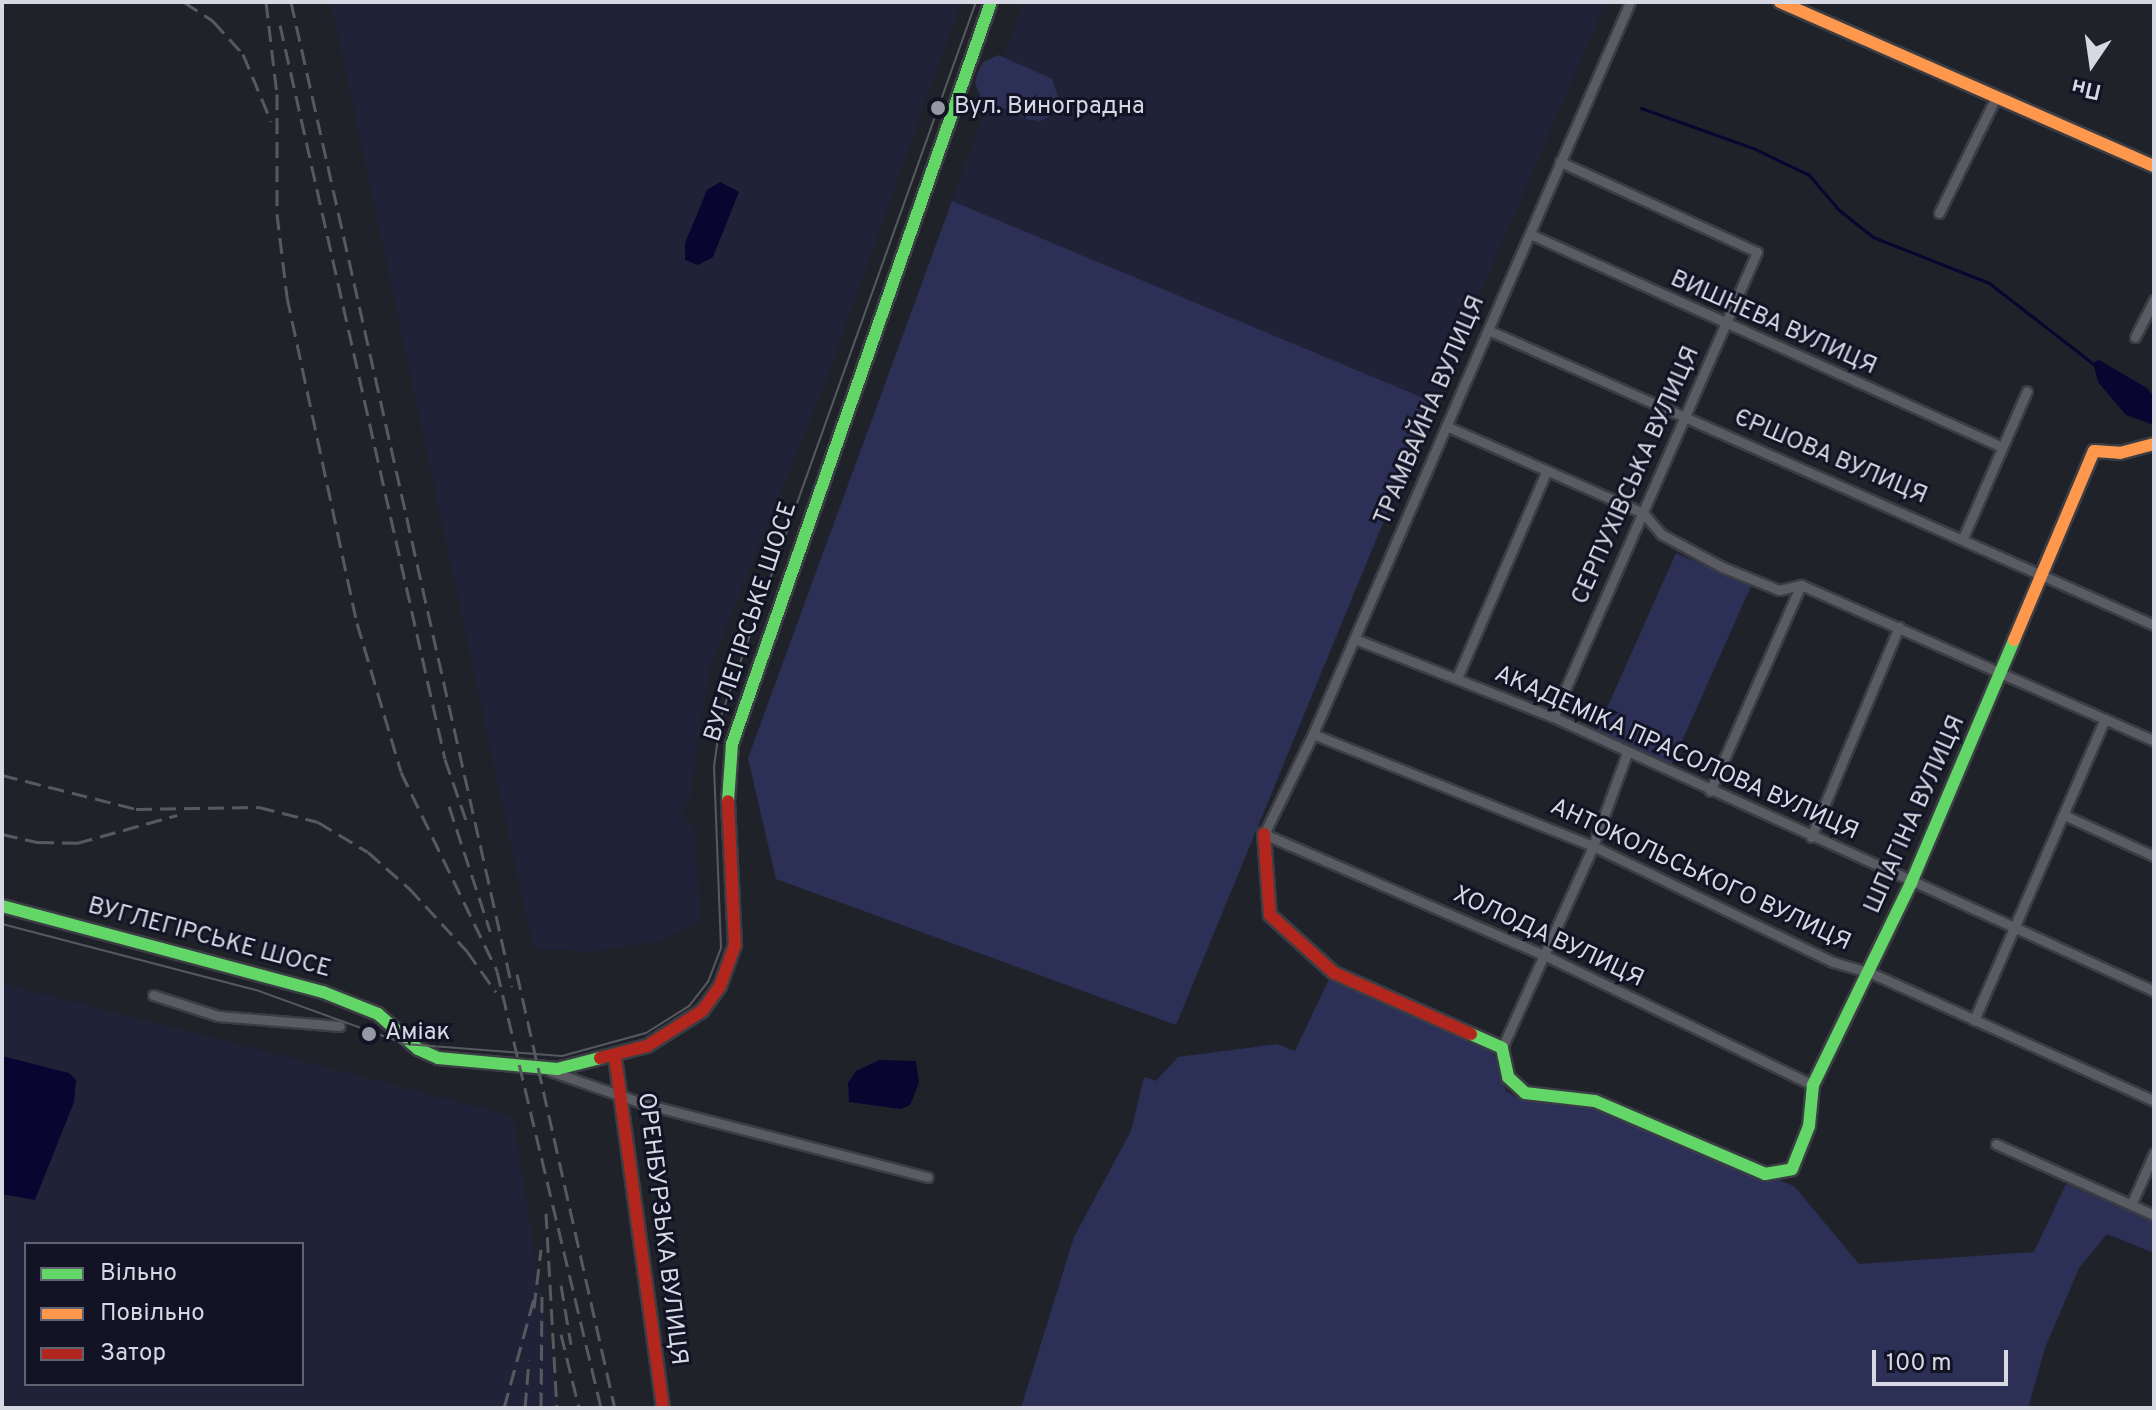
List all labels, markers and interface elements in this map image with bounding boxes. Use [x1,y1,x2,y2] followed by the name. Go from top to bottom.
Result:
[2052,24,2132,104] north arrow
[2069,71,2104,104] text: Пн
[954,94,1145,122] place label: Вул. Виноградна
[929,99,947,117] marker: Вул. Виноградна
[1665,265,1881,383] street label: ВИШНЕВА ВУЛИЦЯ
[1369,291,1493,531] street label: ТРАМВАЙНА ВУЛИЦЯ
[1567,342,1707,610] street label: СЕРПУХІВСЬКА ВУЛИЦЯ
[1729,404,1931,512] street label: ЄРШОВА ВУЛИЦЯ
[700,498,804,746] street label: ВУГЛЕГІРСЬКЕ ШОСЕ
[1489,660,1863,848] street label: АКАДЕМІКА ПРАСОЛОВА ВУЛИЦЯ
[1859,711,1973,919] street label: ШПАГІНА ВУЛИЦЯ
[1545,794,1855,958] street label: АНТОКОЛЬСЬКОГО ВУЛИЦЯ
[1448,881,1648,995] street label: ХОЛОДА ВУЛИЦЯ
[84,893,334,985] street label: ВУГЛЕГІРСЬКЕ ШОСЕ
[385,1020,450,1048] place label: Аміак
[360,1025,378,1043] marker: Аміак
[630,1091,692,1367] street label: ОРЕНБУРЗЬКА ВУЛИЦЯ
[24,1242,304,1386] legend
[100,1259,177,1289] text: Вільно
[100,1299,205,1329] text: Повільно
[1876,1334,2012,1384] scale bar
[100,1339,166,1369] text: Затор
[1886,1349,1952,1379] text: 100 m

